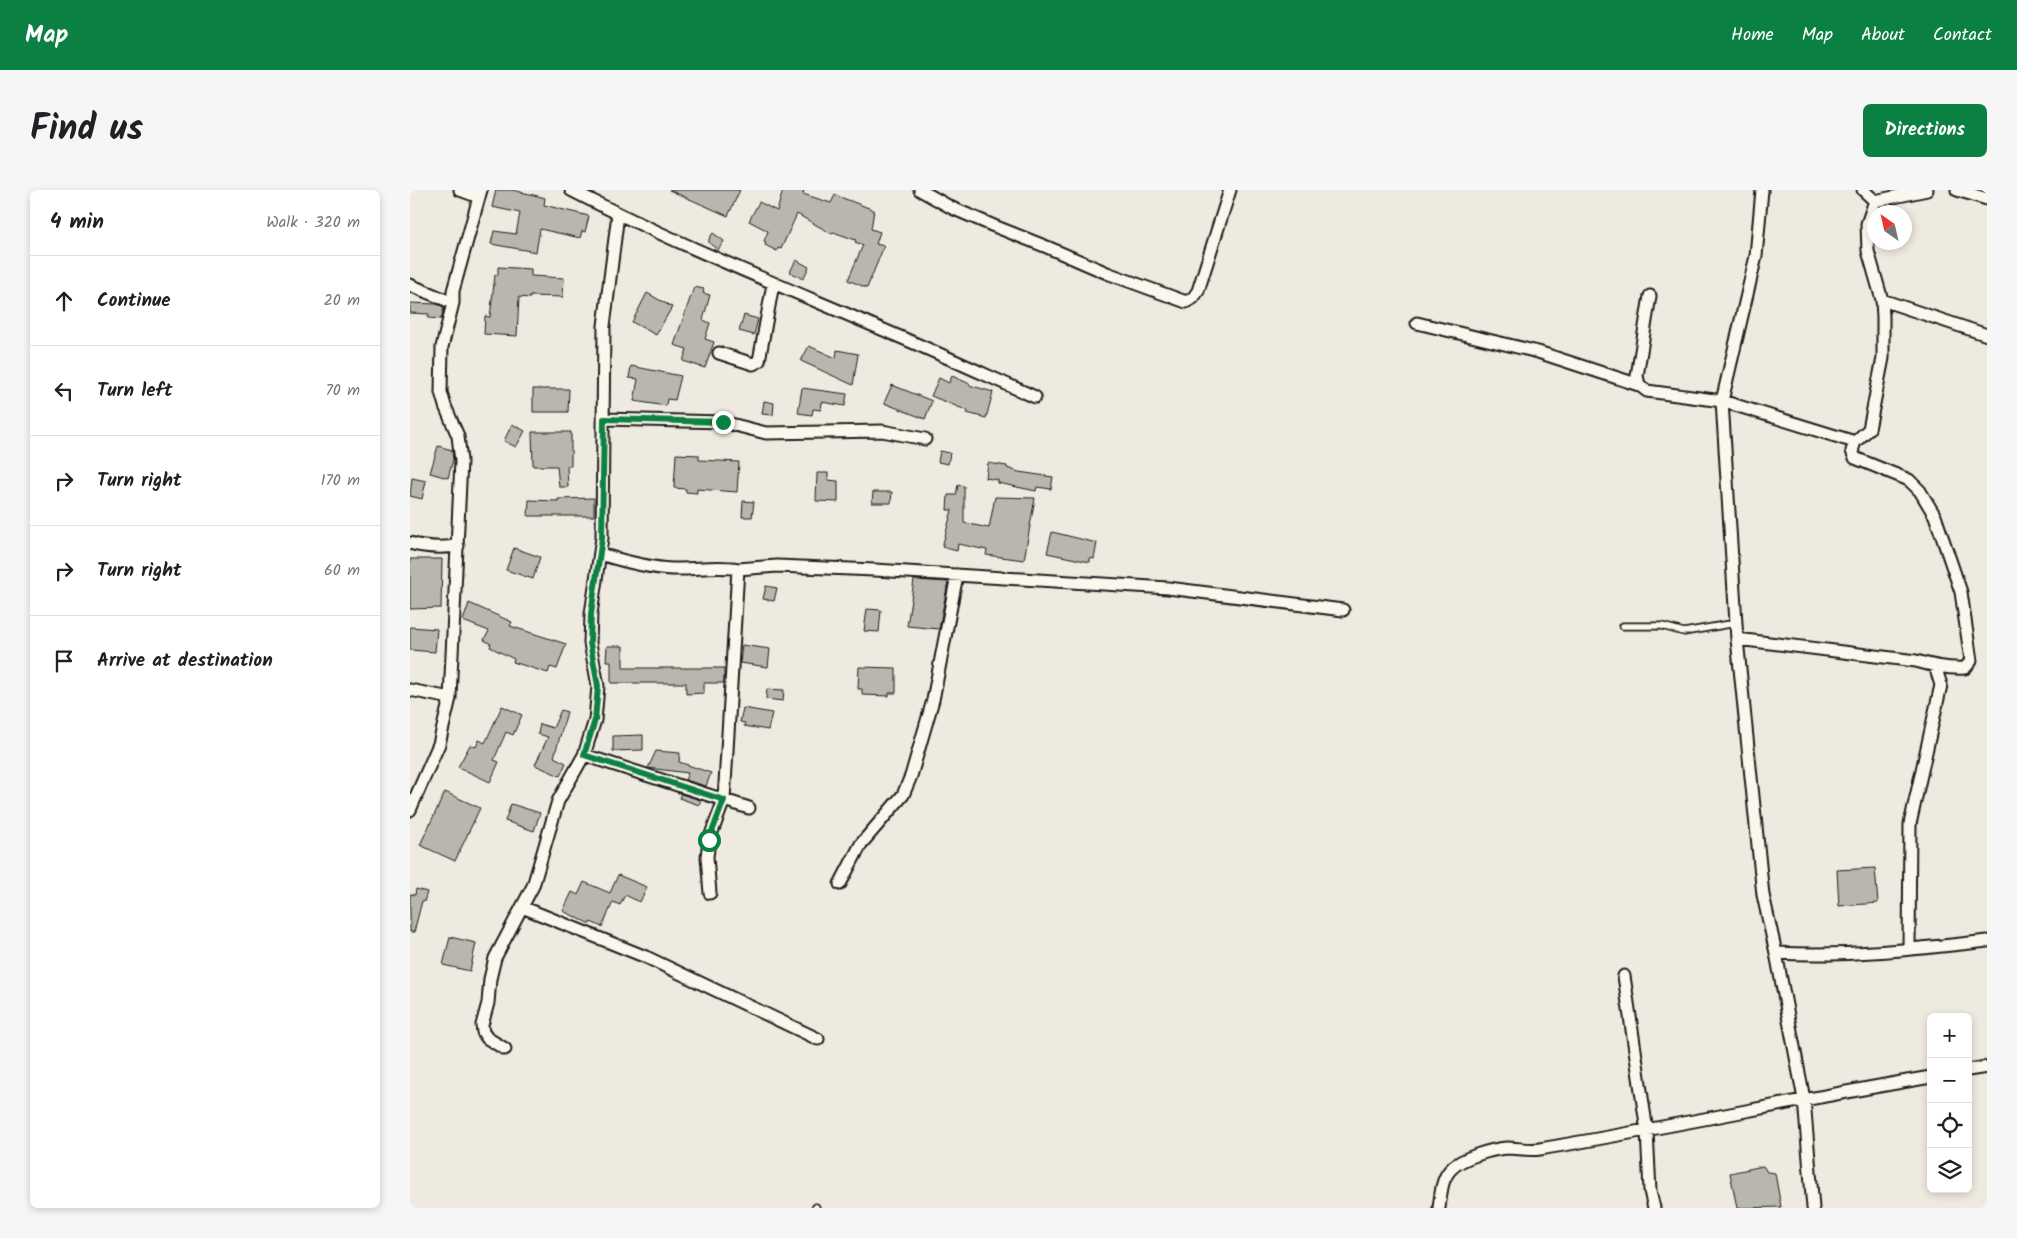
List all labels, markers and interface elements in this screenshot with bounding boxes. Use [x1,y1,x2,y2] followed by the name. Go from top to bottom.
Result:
[25,16,68,55] text: Map
[1731,21,1774,50] text: Home
[1802,21,1833,50] text: Map
[1861,21,1905,50] text: About
[1933,21,1992,50] text: Contact
[30,102,143,158] text: Find us
[1863,104,1987,157] button: Directions
[1867,205,1912,250] north arrow
[50,206,104,239] text: 4 min
[266,210,360,235] text: Walk · 320 m
[97,286,170,316] text: Continue
[50,287,78,315] icon: ahead
[324,288,360,313] text: 20 m
[97,376,172,406] text: Turn left
[50,377,78,405] icon: left
[325,378,360,403] text: 70 m
[712,411,735,434] route end
[97,466,182,496] text: Turn right
[50,467,78,495] icon: right
[320,468,360,493] text: 170 m
[97,556,182,586] text: Turn right
[50,557,78,585] icon: right
[324,558,360,583] text: 60 m
[97,646,273,676] text: Arrive at destination
[50,647,78,675] icon: arrive
[698,829,721,852] route start
[1927,1013,1972,1193] map controls
[1927,1013,1972,1058] button: +
[1927,1058,1972,1103] button: −
[1927,1103,1972,1148] button: locate
[1927,1148,1972,1193] button: layers

